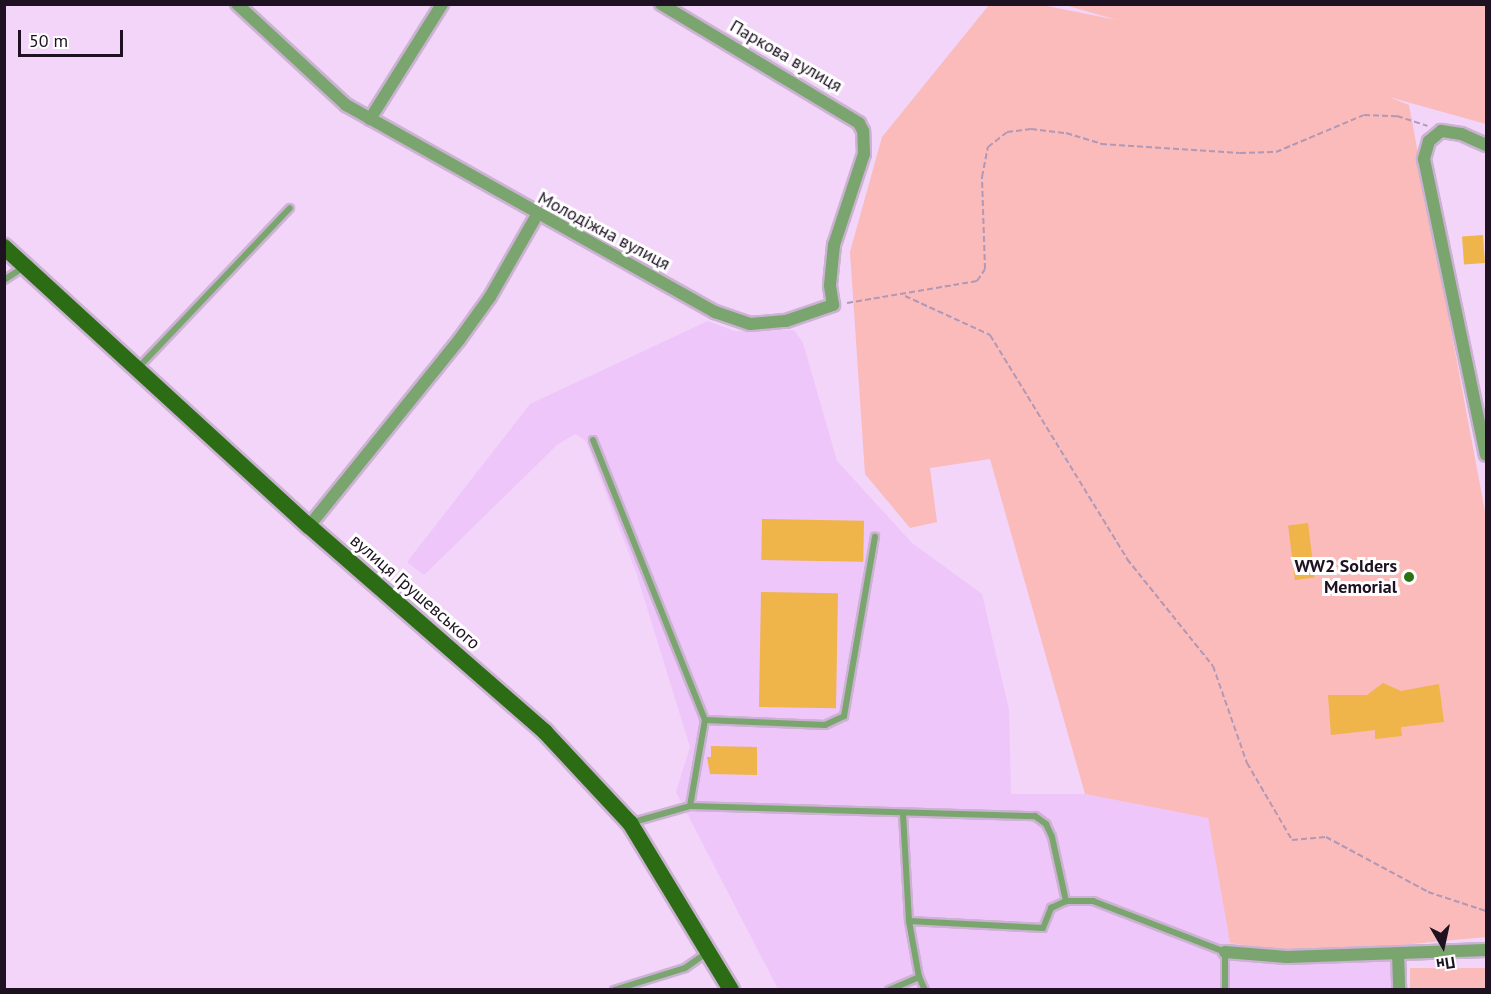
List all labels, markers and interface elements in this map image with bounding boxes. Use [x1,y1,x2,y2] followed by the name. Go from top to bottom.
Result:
[726,15,846,97] street label: Паркова вулиця
[21,18,126,56] scale bar
[29,29,68,52] text: 50 m
[534,187,674,275] street label: Молодіжна вулиця
[346,530,484,654] street label: вулиця Грушевського
[1295,556,1397,598] place label: WW2 Solders Memorial
[1402,570,1416,584] marker: WW2 Solders Memorial
[1413,916,1473,976] north arrow
[1435,952,1457,975] text: Пн

